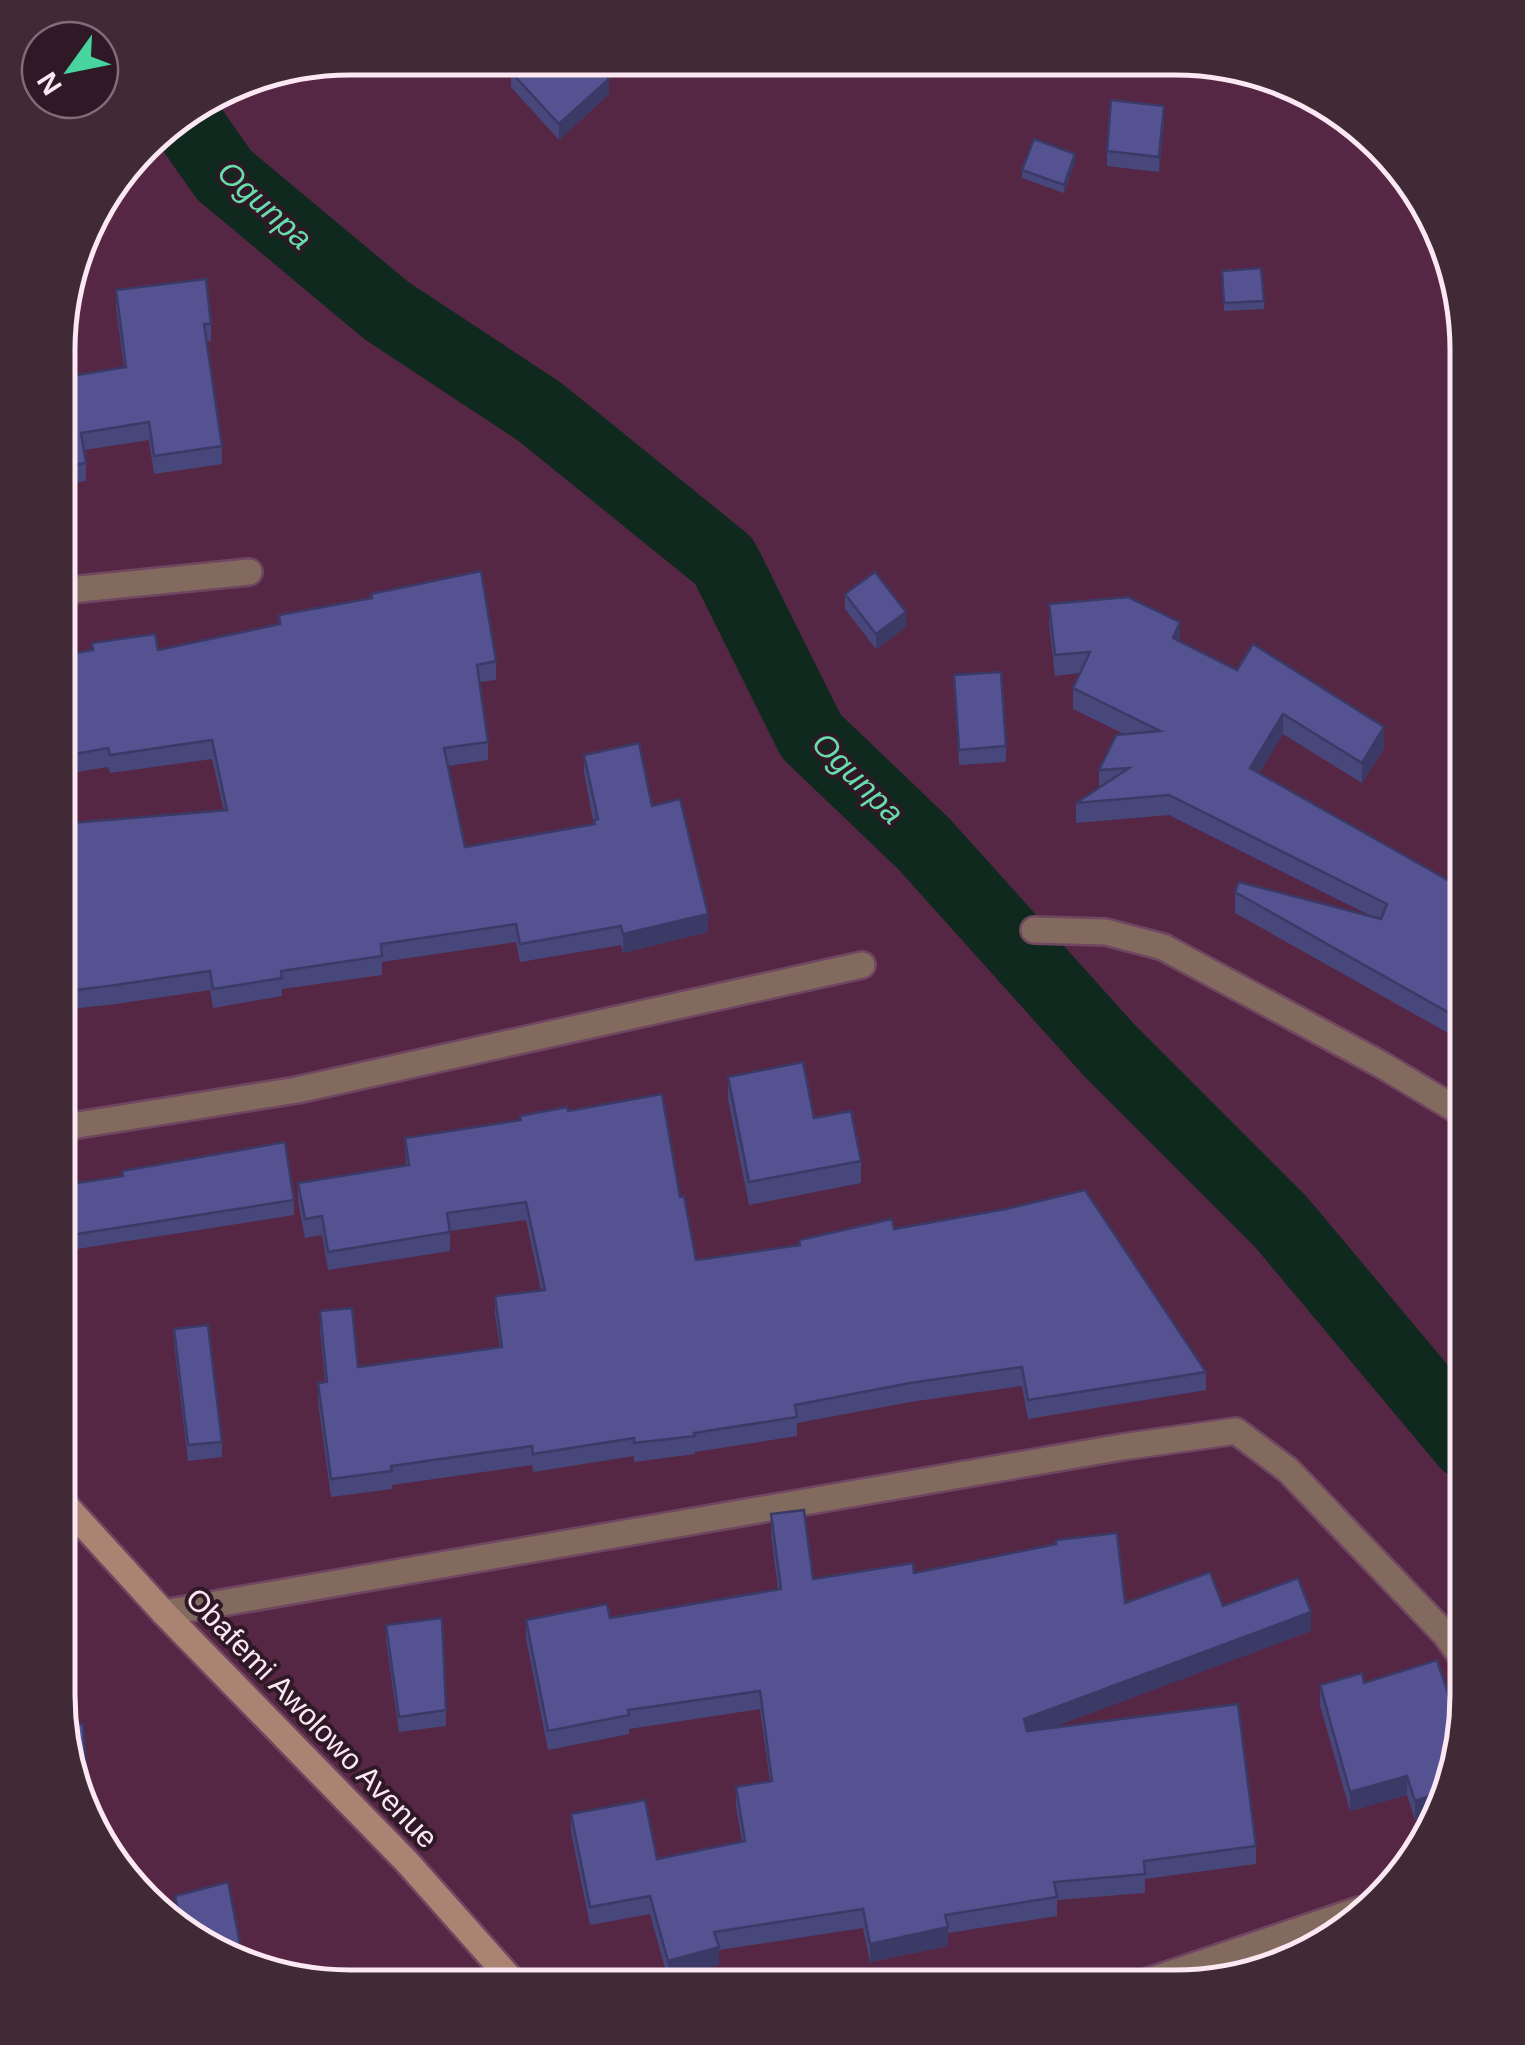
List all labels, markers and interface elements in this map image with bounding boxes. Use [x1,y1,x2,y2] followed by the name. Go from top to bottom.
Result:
[20,20,120,120] north arrow
[31,66,68,100] text: N
[211,154,319,256] water label: Ogunpa
[805,725,911,831] water label: Ogunpa
[179,1582,445,1854] street label: Obafemi Awolowo Avenue

